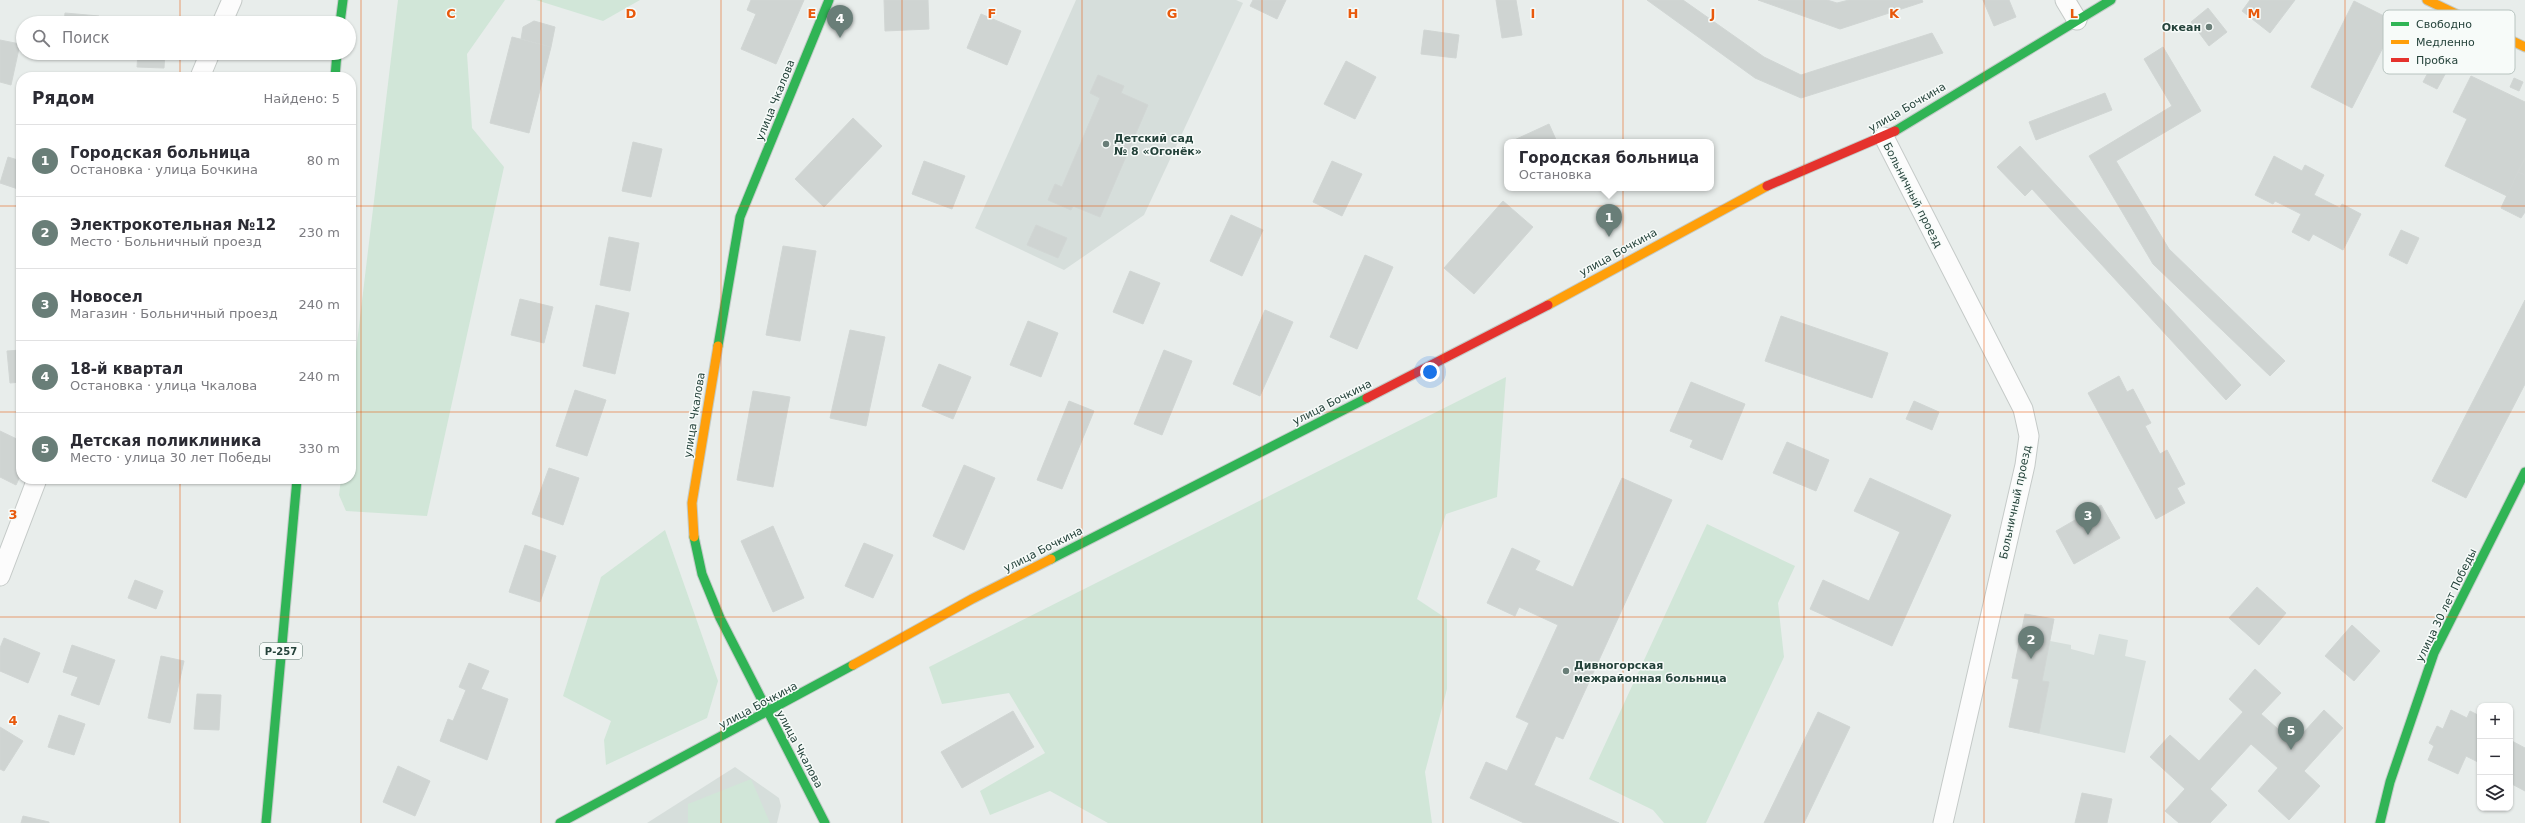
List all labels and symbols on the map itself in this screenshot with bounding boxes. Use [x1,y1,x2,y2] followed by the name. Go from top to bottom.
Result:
[827,5,853,38] pin: 4
[446,6,456,21] text: C
[626,6,637,21] text: D
[808,6,816,21] text: E
[988,6,996,21] text: F
[1167,6,1177,21] text: G
[1348,6,1358,21] text: H
[1531,6,1535,21] text: I
[1710,6,1715,21] text: J
[1889,6,1900,21] text: K
[2070,6,2078,21] text: L
[2248,6,2260,21] text: M
[2383,10,2515,74] legend
[2416,18,2472,31] text: Свободно
[2162,21,2201,34] place label: Океан
[2204,22,2214,32] marker: Океан
[2416,36,2475,49] text: Медленно
[2416,54,2458,67] text: Пробка
[753,58,798,143] street label: улица Чкалова
[1866,80,1948,135] street label: улица Бочкина
[1114,132,1202,158] place label: Детский сад № 8 «Огонёк»
[1101,139,1111,149] marker: Детский сад № 8 «Огонёк»
[1880,140,1945,250] street label: Больничный проезд
[1596,204,1622,237] pin: 1
[1577,226,1659,279] street label: улица Бочкина
[1420,362,1440,382] your location
[681,371,708,459] street label: улица Чкалова
[1291,377,1374,428] street label: улица Бочкина
[1997,443,2034,560] street label: Больничный проезд
[2075,502,2101,535] pin: 3
[8,507,18,522] text: 3
[1002,524,1085,575] street label: улица Бочкина
[2413,546,2480,664] street label: улица 30 лет Победы
[2018,626,2044,659] pin: 2
[260,643,302,659] road number: Р-257
[1574,659,1727,685] place label: Дивногорская межрайонная больница
[1561,666,1571,676] marker: Дивногорская межрайонная больница
[717,679,800,732] street label: улица Бочкина
[774,708,826,790] street label: улица Чкалова
[8,713,18,728] text: 4
[2278,717,2304,750] pin: 5

